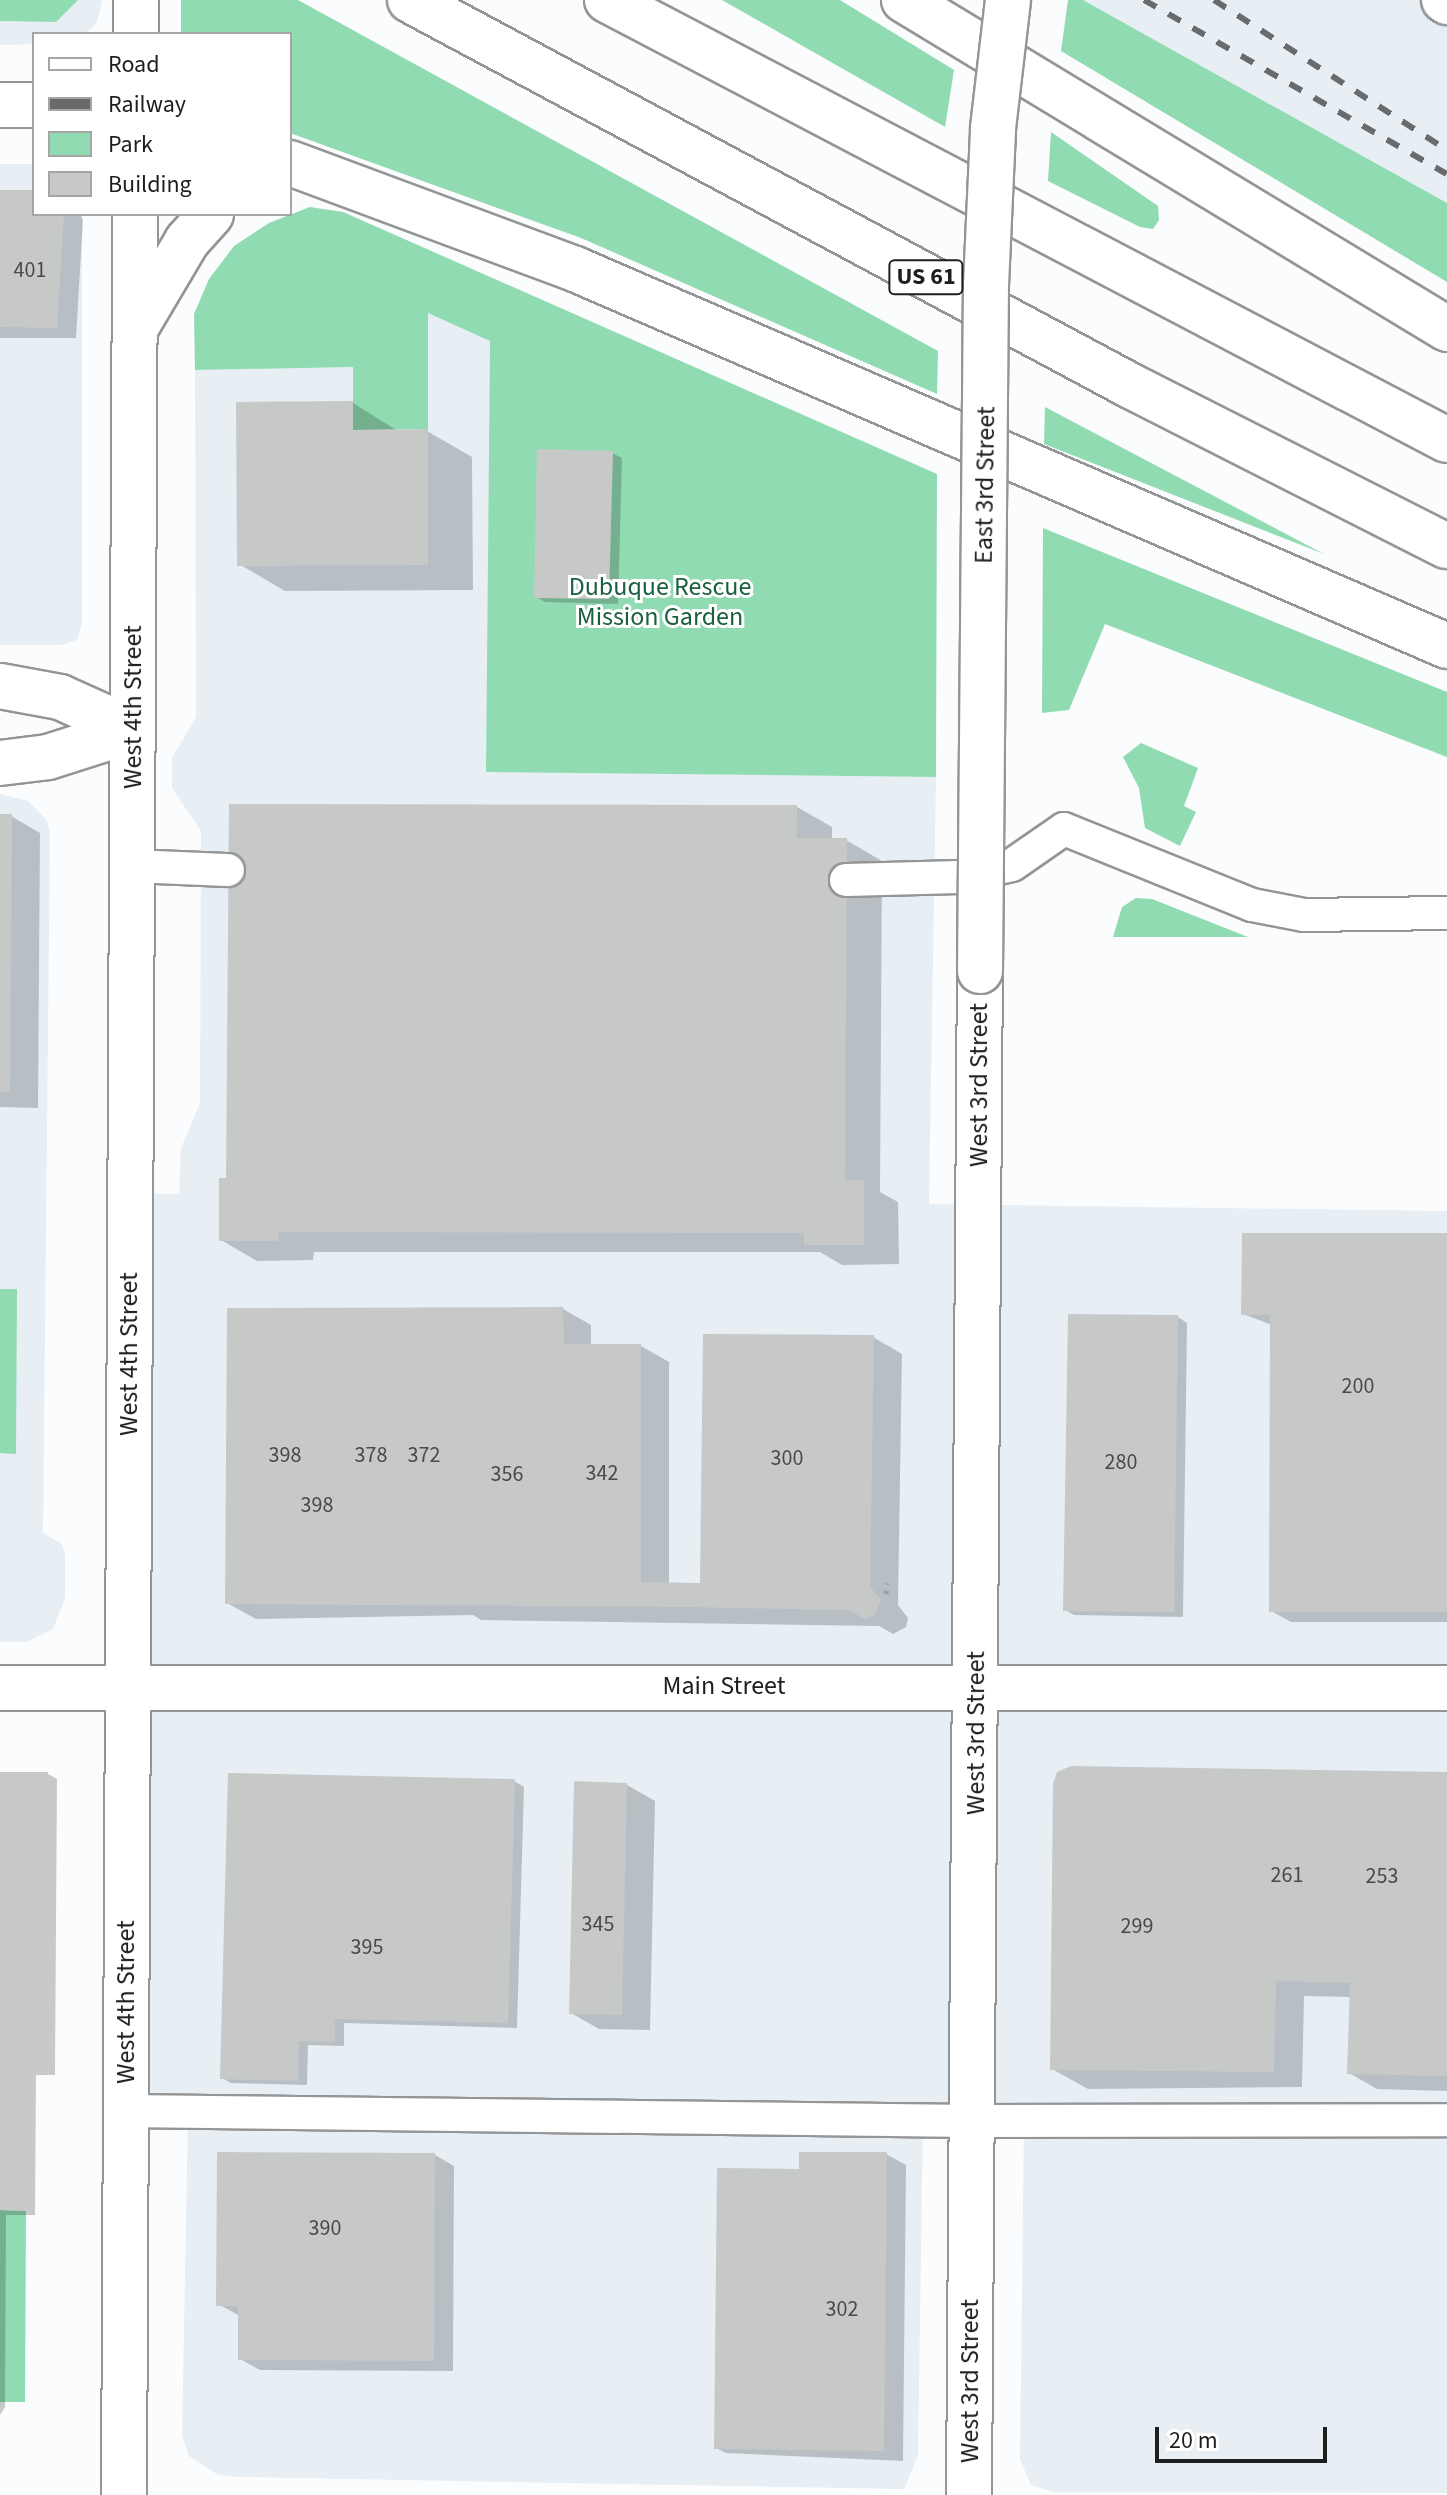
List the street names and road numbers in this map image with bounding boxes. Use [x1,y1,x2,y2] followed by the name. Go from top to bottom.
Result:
[888,257,964,297] road number: US 61
[968,406,1002,564] street label: East 3rd Street
[117,625,149,789] street label: West 4th Street
[963,1003,995,1167] street label: West 3rd Street
[113,1272,145,1436] street label: West 4th Street
[960,1651,992,1815] street label: West 3rd Street
[663,1670,785,1702] street label: Main Street
[110,1920,142,2084] street label: West 4th Street
[954,2299,986,2463] street label: West 3rd Street

